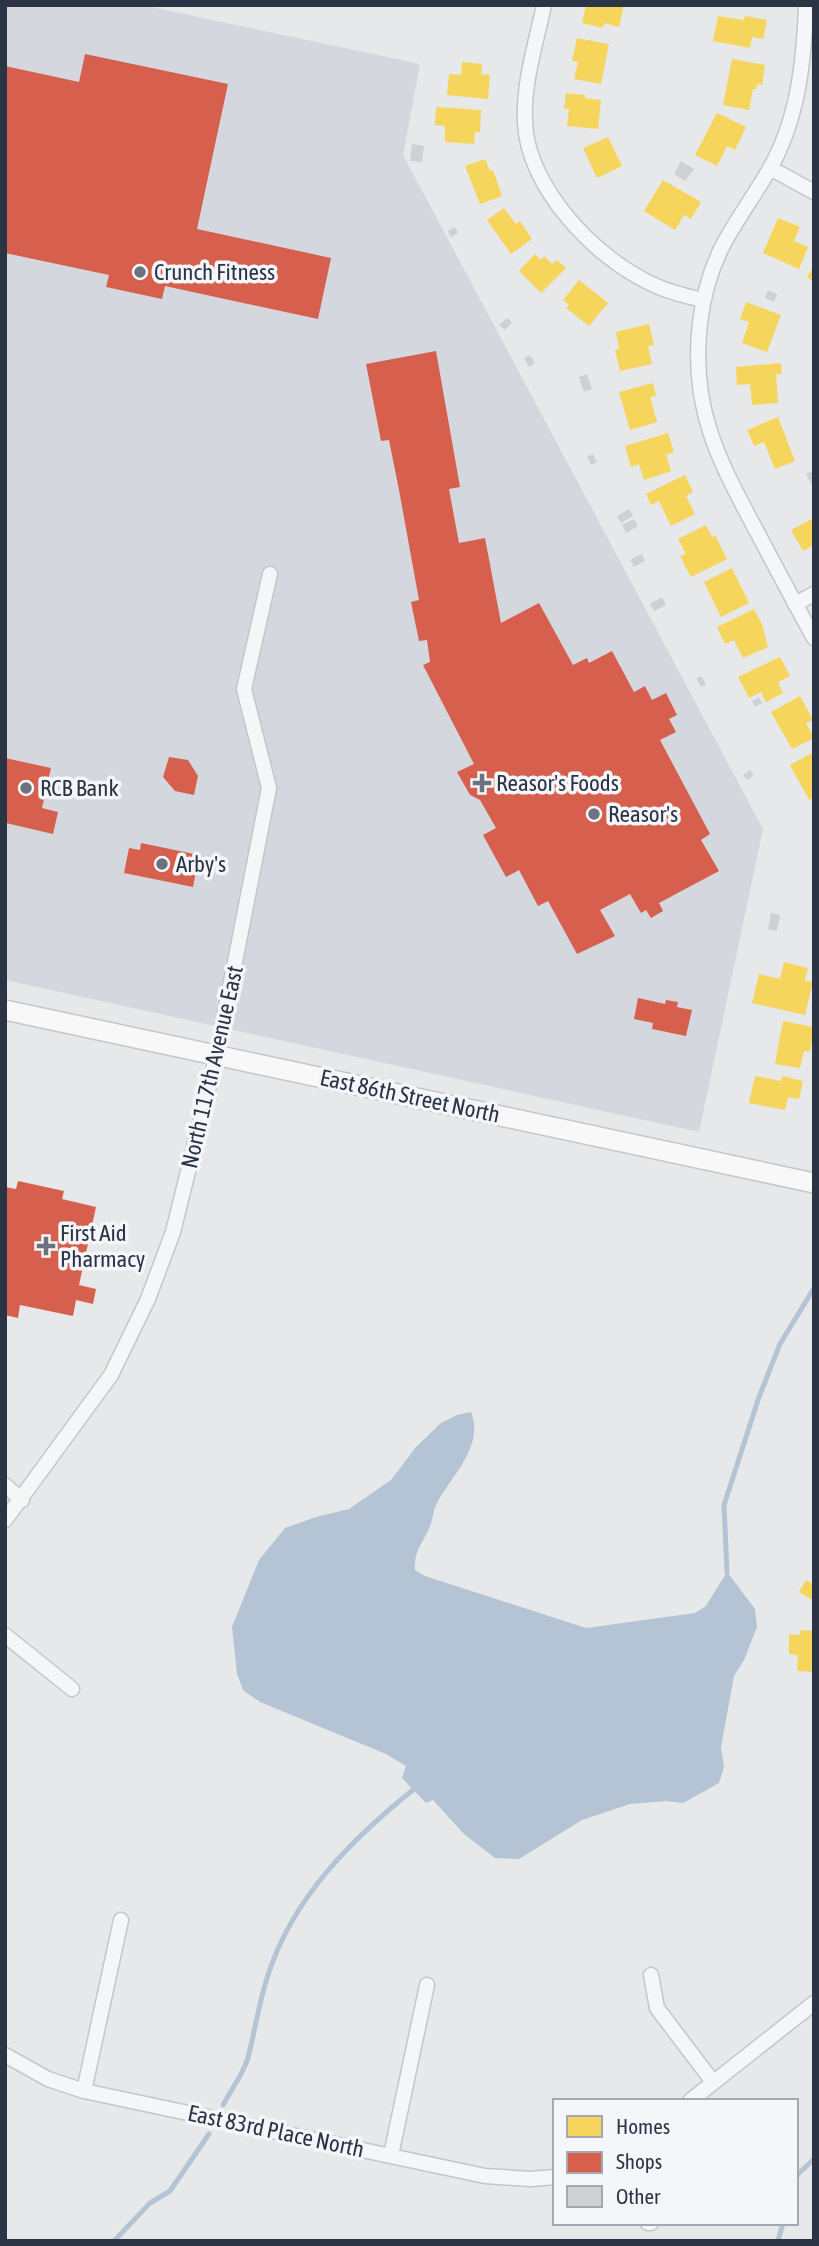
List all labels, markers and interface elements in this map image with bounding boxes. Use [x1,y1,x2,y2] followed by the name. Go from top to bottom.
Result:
[154,259,275,285] place label: Crunch Fitness
[132,264,148,280] marker: Crunch Fitness
[496,770,619,796] place label: Reasor's Foods
[40,775,119,801] place label: RCB Bank
[474,775,490,791] marker: Reasor's Foods
[18,780,34,796] marker: RCB Bank
[608,801,678,827] place label: Reasor's
[586,806,602,822] marker: Reasor's
[176,851,226,877] place label: Arby's
[154,856,170,872] marker: Arby's
[176,963,248,1171] street label: North 117th Avenue East
[318,1064,502,1128] street label: East 86th Street North
[60,1220,145,1272] place label: First Aid Pharmacy
[38,1238,54,1254] marker: First Aid Pharmacy
[553,2099,798,2225] legend
[185,2100,367,2162] street label: East 83rd Place North
[616,2114,670,2138] text: Homes
[616,2149,662,2173] text: Shops
[616,2184,661,2208] text: Other

